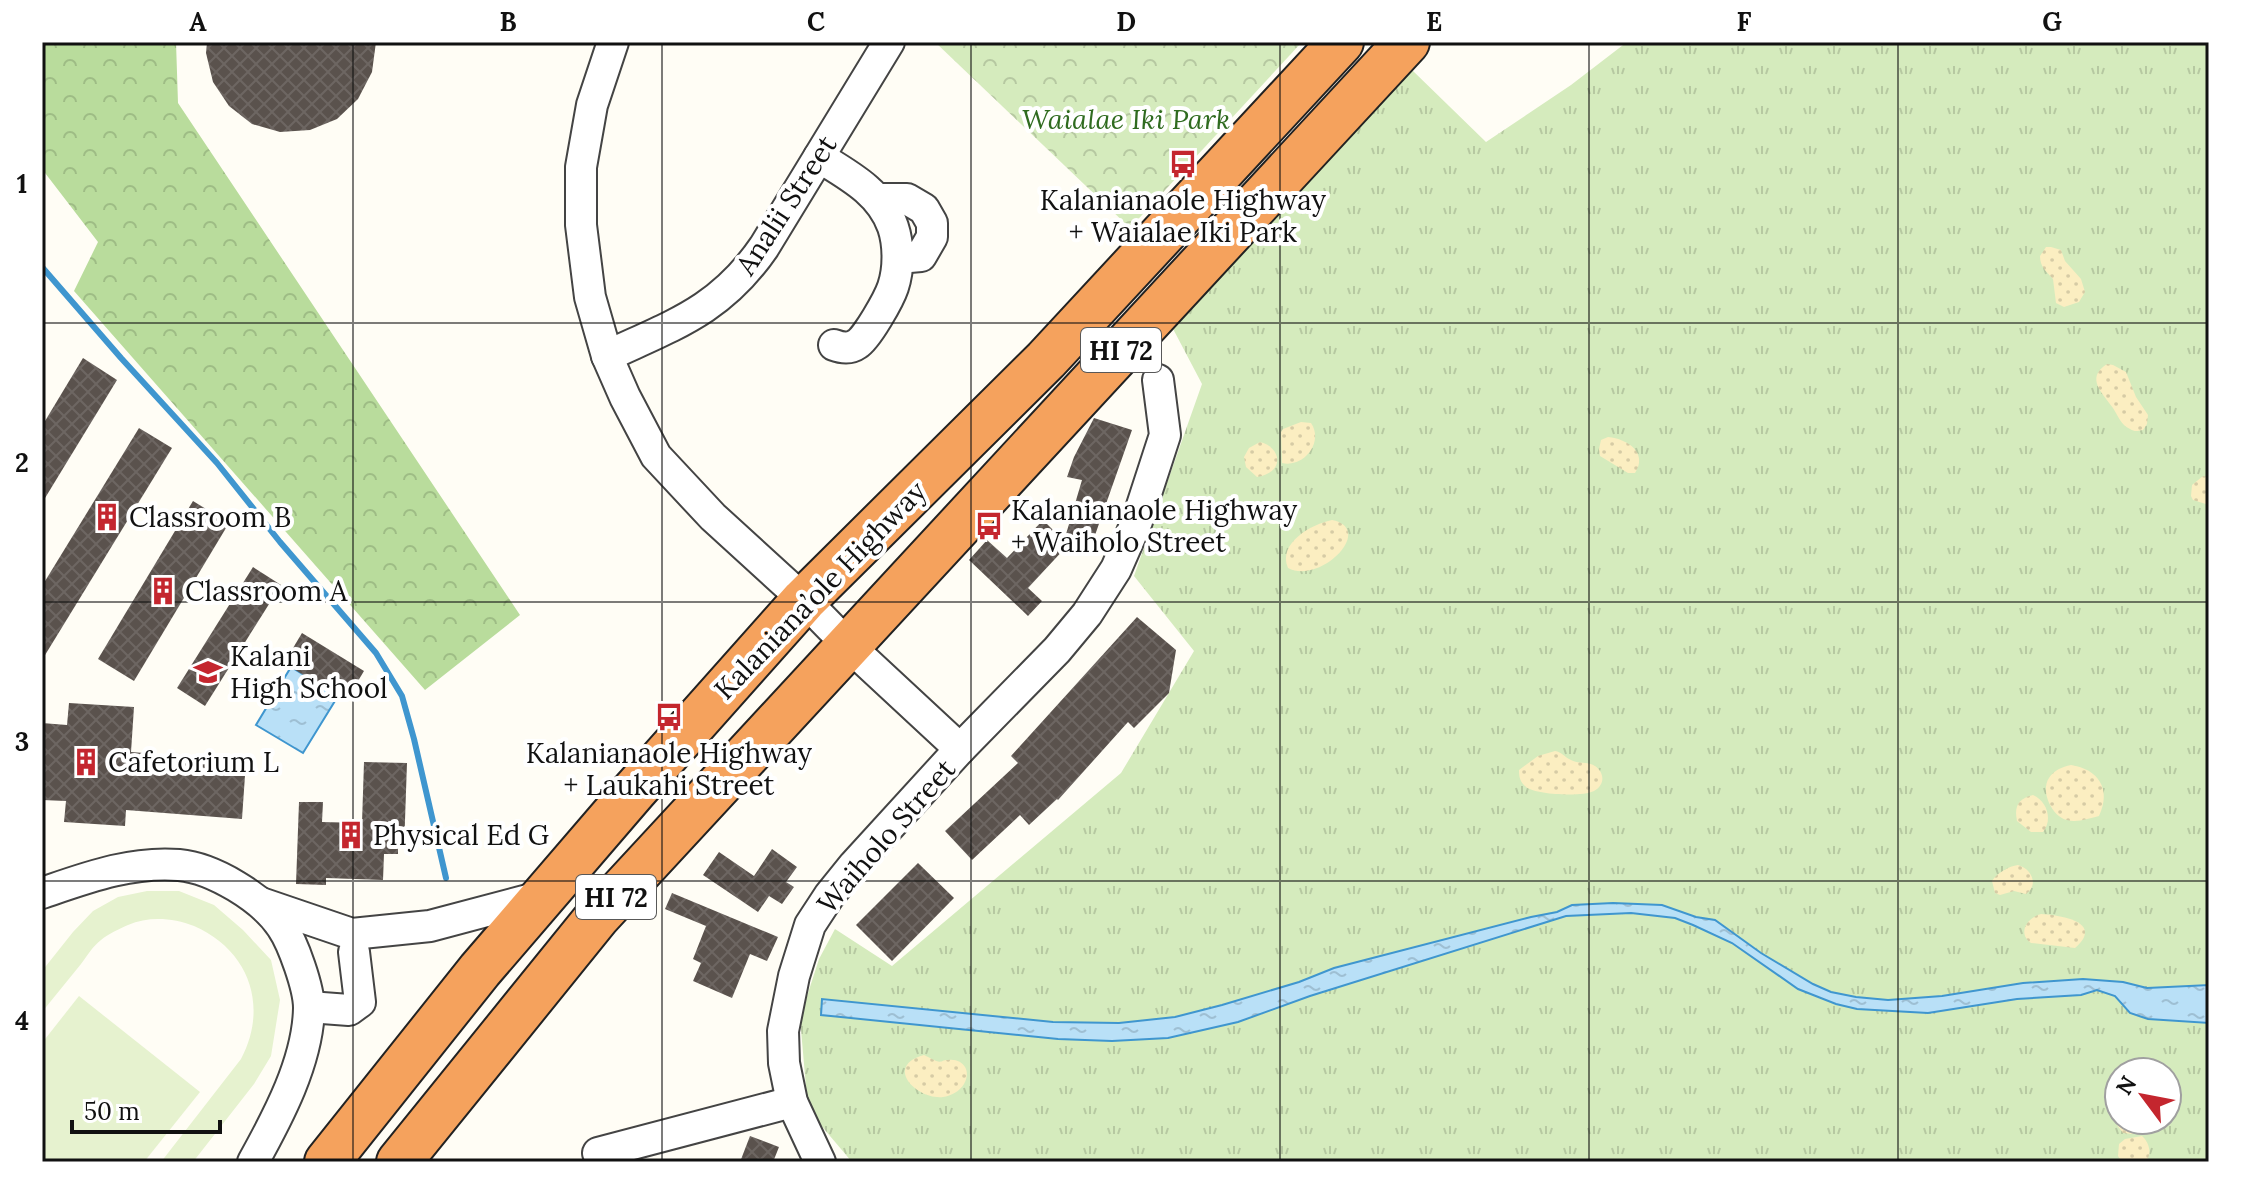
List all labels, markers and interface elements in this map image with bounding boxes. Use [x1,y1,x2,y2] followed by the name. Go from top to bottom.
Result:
[189,5,207,38] text: A
[499,5,517,38] text: B
[807,5,825,38] text: C
[1116,5,1136,38] text: D
[1426,5,1442,38] text: E
[1737,5,1752,38] text: F
[2042,5,2062,38] text: G
[1022,101,1230,137] park label: Waialae Iki Park
[727,128,845,282] street label: Analii Street
[1168,149,1198,179] bus stop icon: Kalanianaole Highway + Waialae Iki Park
[17,167,27,200] text: 1
[1040,182,1326,250] place label: Kalanianaole Highway + Waialae Iki Park
[1081,328,1161,372] road number: HI 72
[15,446,29,479] text: 2
[706,473,934,707] street label: Kalaniana’ole Highway
[1011,492,1298,560] place label: Kalanianaole Highway + Waiholo Street
[129,499,291,535] place label: Classroom B
[92,502,122,532] building icon: Classroom B
[974,511,1004,541] bus stop icon: Kalanianaole Highway + Waiholo Street
[185,573,348,609] place label: Classroom A
[148,576,178,606] building icon: Classroom A
[230,638,388,706] place label: Kalani High School
[193,657,223,687] school or university icon: Kalani High School
[654,702,684,732] bus stop icon: Kalanianaole Highway + Laukahi Street
[15,725,29,758] text: 3
[526,735,812,803] place label: Kalanianaole Highway + Laukahi Street
[108,744,279,780] place label: Cafetorium L
[71,747,101,777] building icon: Cafetorium L
[809,751,963,921] street label: Waiholo Street
[373,817,549,853] place label: Physical Ed G
[336,820,366,850] building icon: Physical Ed G
[576,875,656,919] road number: HI 72
[15,1004,29,1037] text: 4
[2103,1056,2183,1136] north arrow
[2110,1071,2142,1100] text: N
[72,1084,220,1134] scale bar
[84,1096,140,1127] text: 50 m

